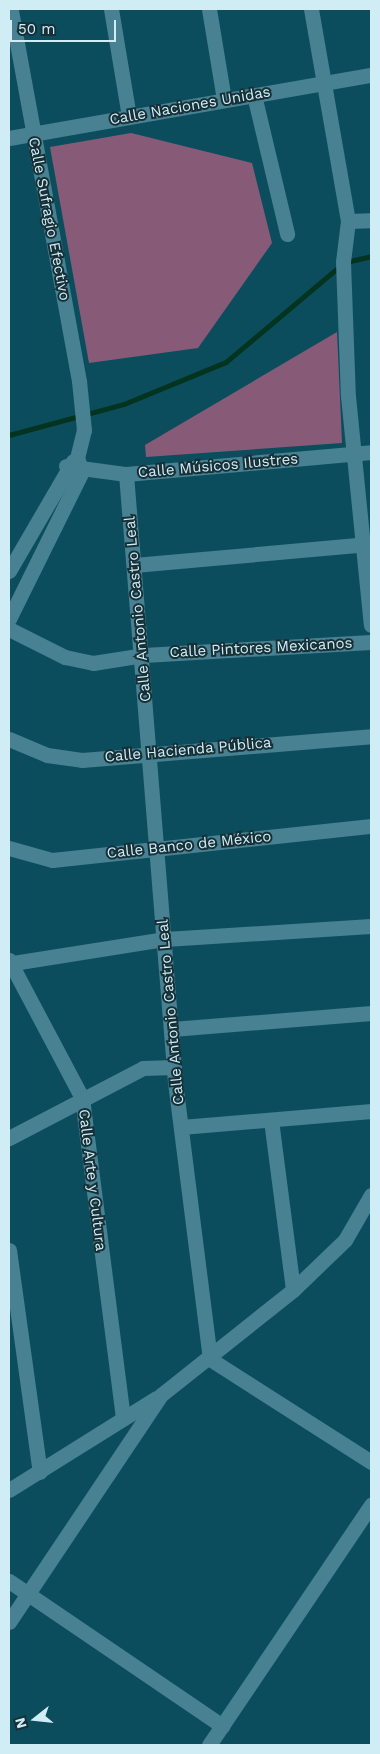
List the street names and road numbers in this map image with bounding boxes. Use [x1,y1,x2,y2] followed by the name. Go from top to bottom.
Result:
[108,83,272,129] street label: Calle Naciones Unidas
[24,136,74,302] street label: Calle Sufragio Efectivo
[137,450,299,482] street label: Calle Músicos Ilustres
[121,515,155,703] street label: Calle Antonio Castro Leal
[169,634,353,662] street label: Calle Pintores Mexicanos
[104,734,272,766] street label: Calle Hacienda Pública
[106,827,272,863] street label: Calle Banco de México
[154,918,188,1106] street label: Calle Antonio Castro Leal
[74,1107,110,1253] street label: Calle Arte y Cultura

